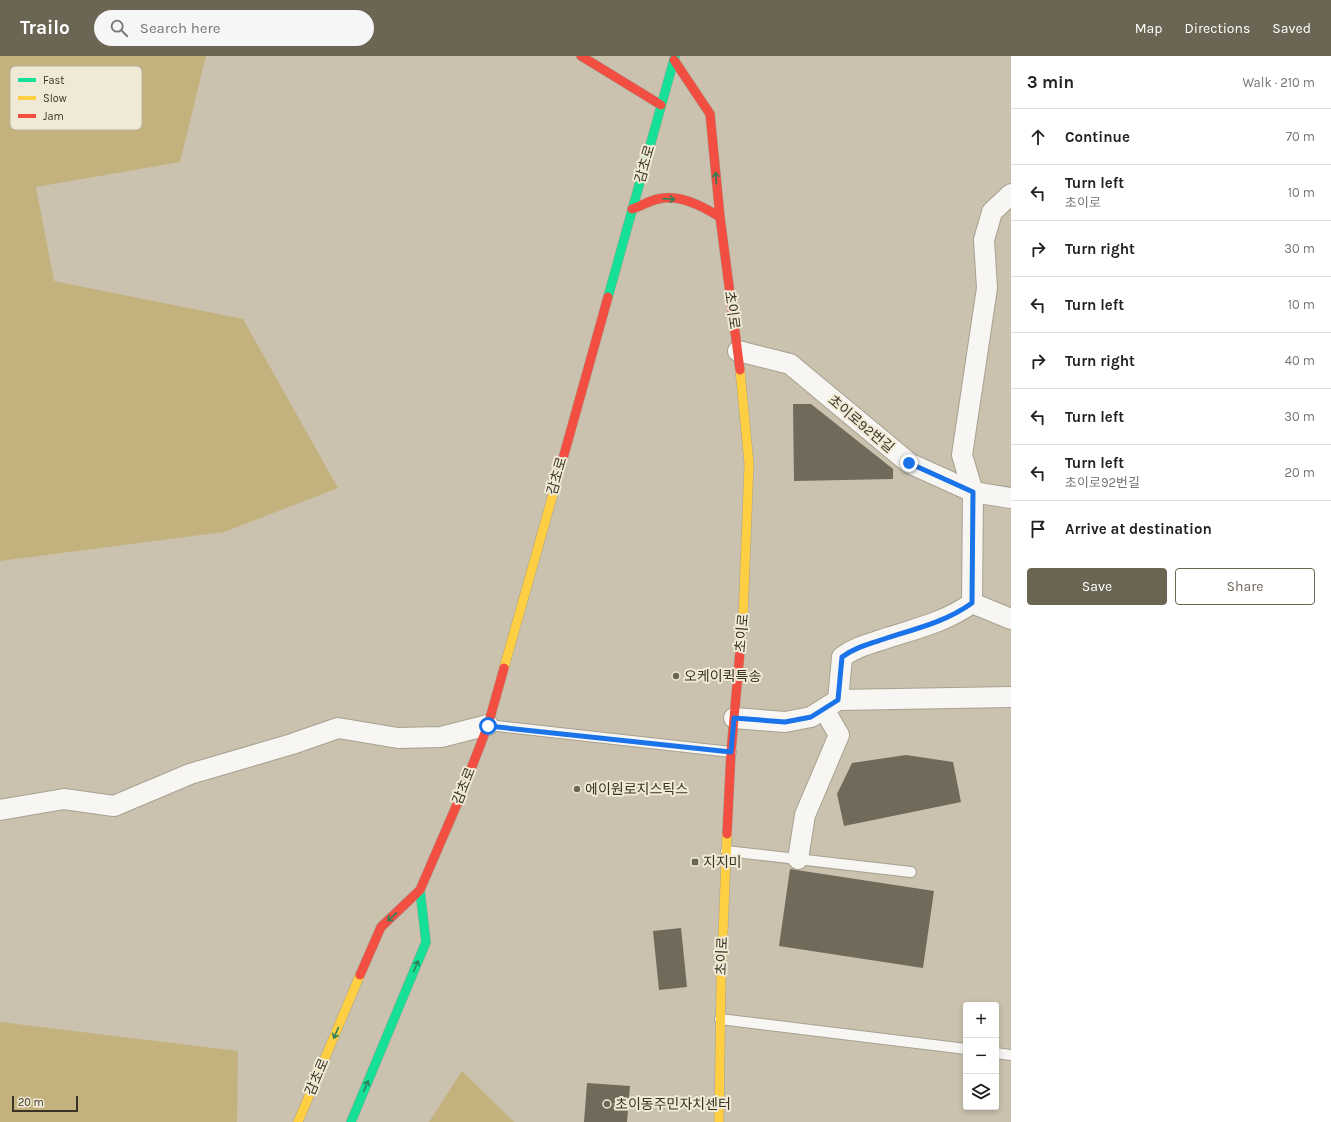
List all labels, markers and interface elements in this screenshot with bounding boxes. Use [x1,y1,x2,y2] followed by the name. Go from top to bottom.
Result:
[94,10,374,46] search box
[20,17,70,39] text: Trailo
[108,17,130,39] icon: search
[140,19,221,37] text: Search here
[1135,20,1163,37] text: Map
[1185,20,1250,37] text: Directions
[1272,20,1311,37] text: Saved
[10,66,142,130] legend
[1027,72,1074,92] text: 3 min
[43,74,64,87] text: Fast
[1242,75,1315,90] text: Walk · 210 m
[43,92,67,105] text: Slow
[43,110,64,123] text: Jam
[1027,126,1049,148] icon: ahead
[1065,128,1130,146] text: Continue
[1286,129,1315,144] text: 70 m
[632,143,659,185] street label: 감초로
[713,172,720,185] one-way arrow
[1065,174,1124,192] text: Turn left
[1027,182,1049,204] icon: left
[1288,185,1315,200] text: 10 m
[1065,195,1101,210] text: 초이로
[662,196,675,203] one-way arrow
[1027,238,1049,260] icon: right
[1065,240,1135,258] text: Turn right
[1284,241,1315,256] text: 30 m
[721,290,743,330] street label: 초이로
[1027,294,1049,316] icon: left
[1065,296,1124,314] text: Turn left
[1288,297,1315,312] text: 10 m
[1027,350,1049,372] icon: right
[1065,352,1135,370] text: Turn right
[1285,353,1315,368] text: 40 m
[825,392,897,456] street label: 초이로92번길
[1027,406,1049,428] icon: left
[1065,408,1124,426] text: Turn left
[1284,409,1315,424] text: 30 m
[900,454,918,472] route end
[1065,454,1124,472] text: Turn left
[544,455,571,497] street label: 감초로
[1027,462,1049,484] icon: left
[1285,465,1315,480] text: 20 m
[1065,475,1140,490] text: 초이로92번길
[1027,518,1049,540] icon: arrive
[1065,520,1212,538] text: Arrive at destination
[1027,568,1167,605] button: Save
[1175,568,1315,605] button: Share
[732,613,752,653] street label: 초이로
[684,668,761,685] place label: 오케이퀵특송
[671,671,681,681] marker: 오케이퀵특송
[479,717,497,735] route start
[449,765,479,807] street label: 감초로
[585,781,688,798] place label: 에이원로지스틱스
[572,784,582,794] marker: 에이원로지스틱스
[703,854,742,871] place label: 지지미
[690,857,700,867] marker: 지지미
[386,912,397,921] one-way arrow
[713,936,731,976] street label: 초이로
[413,960,420,972] one-way arrow
[963,1002,999,1110] map controls
[963,1002,999,1038] button: +
[331,1026,339,1038] one-way arrow
[963,1038,999,1074] button: −
[302,1056,332,1098] street label: 감초로
[963,1074,999,1110] button: layers
[363,1080,370,1092] one-way arrow
[12,1094,78,1113] scale bar
[18,1096,44,1109] text: 20 m
[615,1096,731,1113] place label: 초이동주민자치센터
[602,1099,612,1109] marker: 초이동주민자치센터

